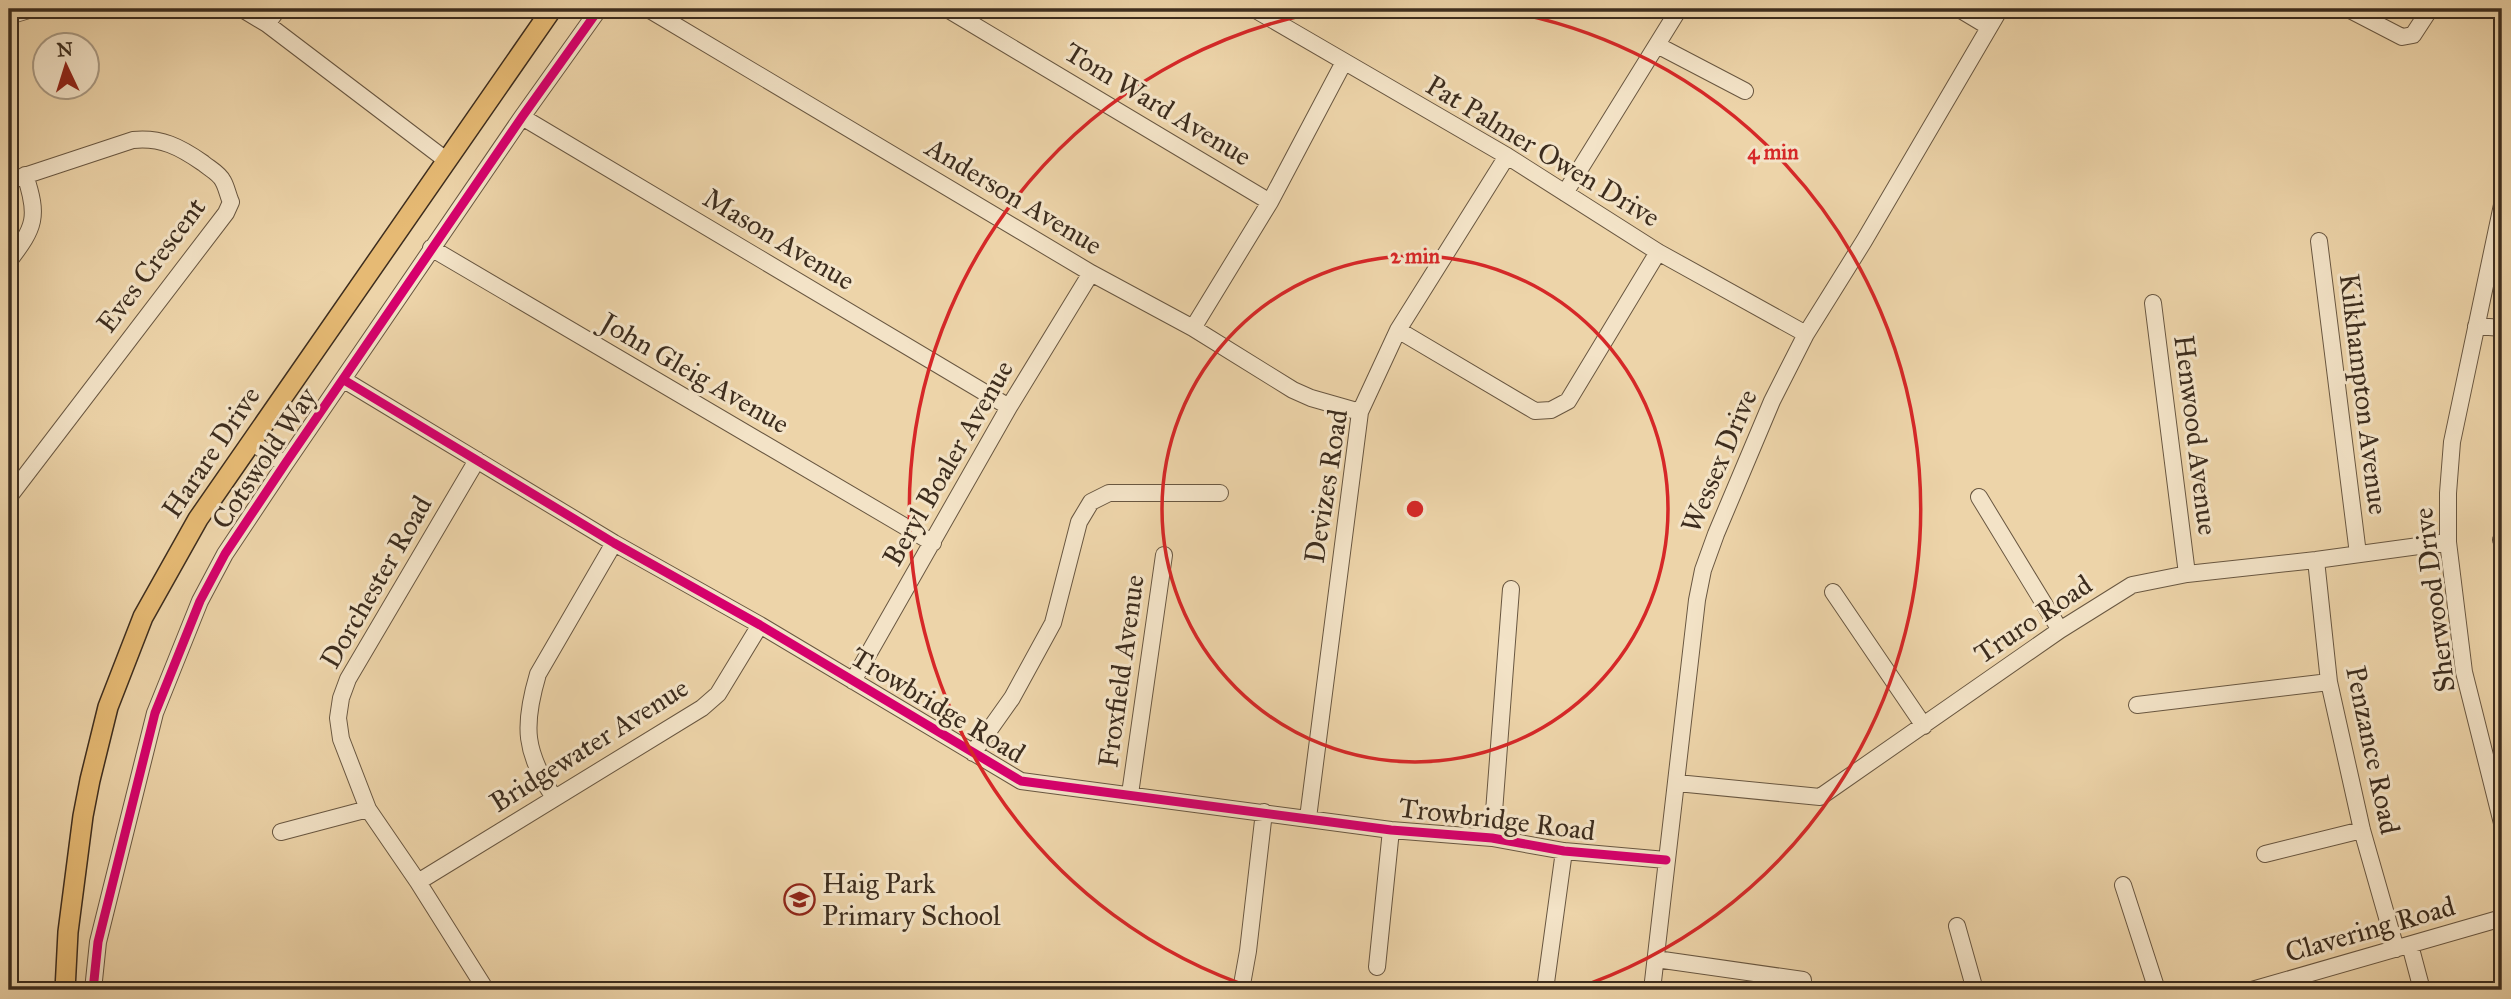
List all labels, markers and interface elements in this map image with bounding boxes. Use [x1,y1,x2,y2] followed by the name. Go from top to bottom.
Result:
[32,32,102,102] north arrow
[1058,34,1258,174] street label: Tom Ward Avenue
[56,38,74,62] text: N
[1420,67,1666,235] street label: Pat Palmer Owen Drive
[918,129,1109,263] street label: Anderson Avenue
[1747,139,1799,165] text: 4 min
[697,180,861,298] street label: Mason Avenue
[89,190,213,339] street label: Eves Crescent
[1390,243,1440,269] text: 2 min
[2332,271,2396,517] street label: Kilkhampton Avenue
[592,303,796,441] street label: John Gleig Avenue
[2166,333,2226,537] street label: Henwood Avenue
[875,354,1021,572] street label: Beryl Boaler Avenue
[154,380,268,524] street label: Harare Drive
[204,380,325,535] street label: Cotswold Way
[1673,384,1765,538] street label: Wessex Drive
[1297,407,1355,565] street label: Devizes Road
[312,489,440,675] street label: Dorchester Road
[1403,497,1427,521] centre of rings
[2405,506,2463,694] street label: Sherwood Drive
[1967,567,2099,671] street label: Truro Road
[1090,572,1152,770] street label: Froxfield Avenue
[844,639,1032,771] street label: Trowbridge Road
[2338,663,2408,837] street label: Penzance Road
[483,670,695,820] street label: Bridgewater Avenue
[1397,790,1597,848] street label: Trowbridge Road
[822,866,1001,933] place label: Haig Park Primary School
[782,882,816,916] school or university icon: Haig Park Primary School
[2281,888,2459,970] street label: Clavering Road

